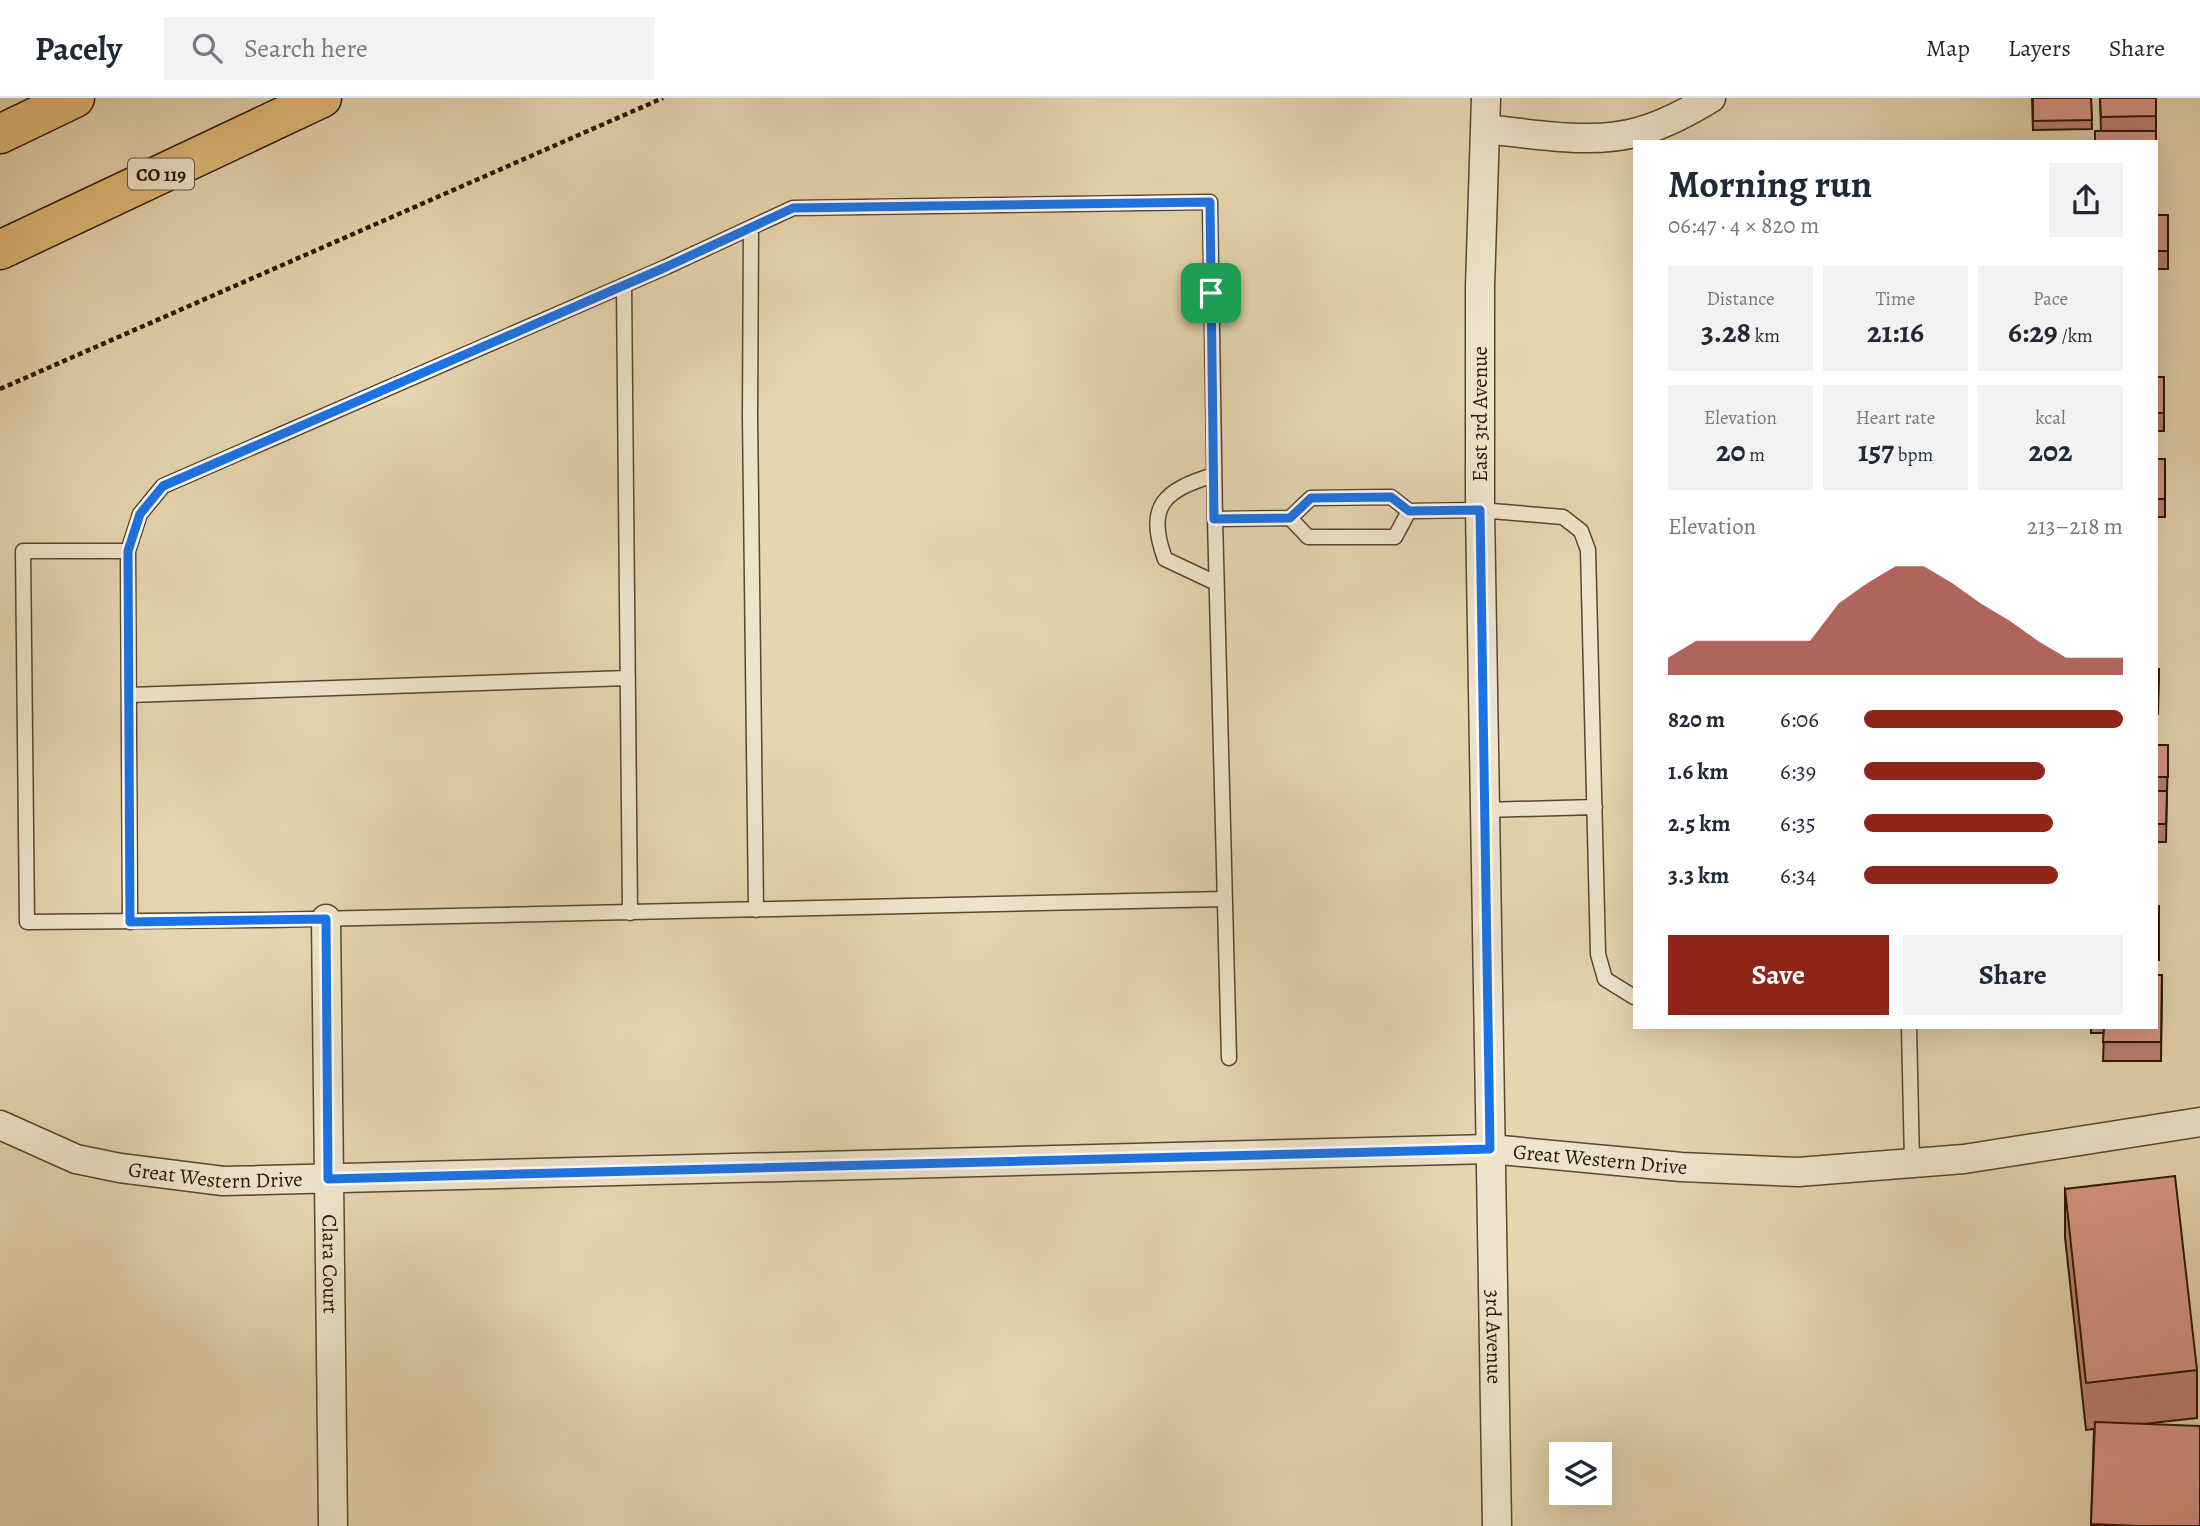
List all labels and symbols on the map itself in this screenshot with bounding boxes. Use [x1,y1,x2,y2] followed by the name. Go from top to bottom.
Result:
[128,158,194,190] road number: CO 119
[1181,263,1241,323] pin
[1466,346,1494,482] street label: East 3rd Avenue
[1512,1137,1688,1181] street label: Great Western Drive
[127,1155,303,1195] street label: Great Western Drive
[315,1214,345,1314] street label: Clara Court
[1479,1289,1509,1384] street label: 3rd Avenue

